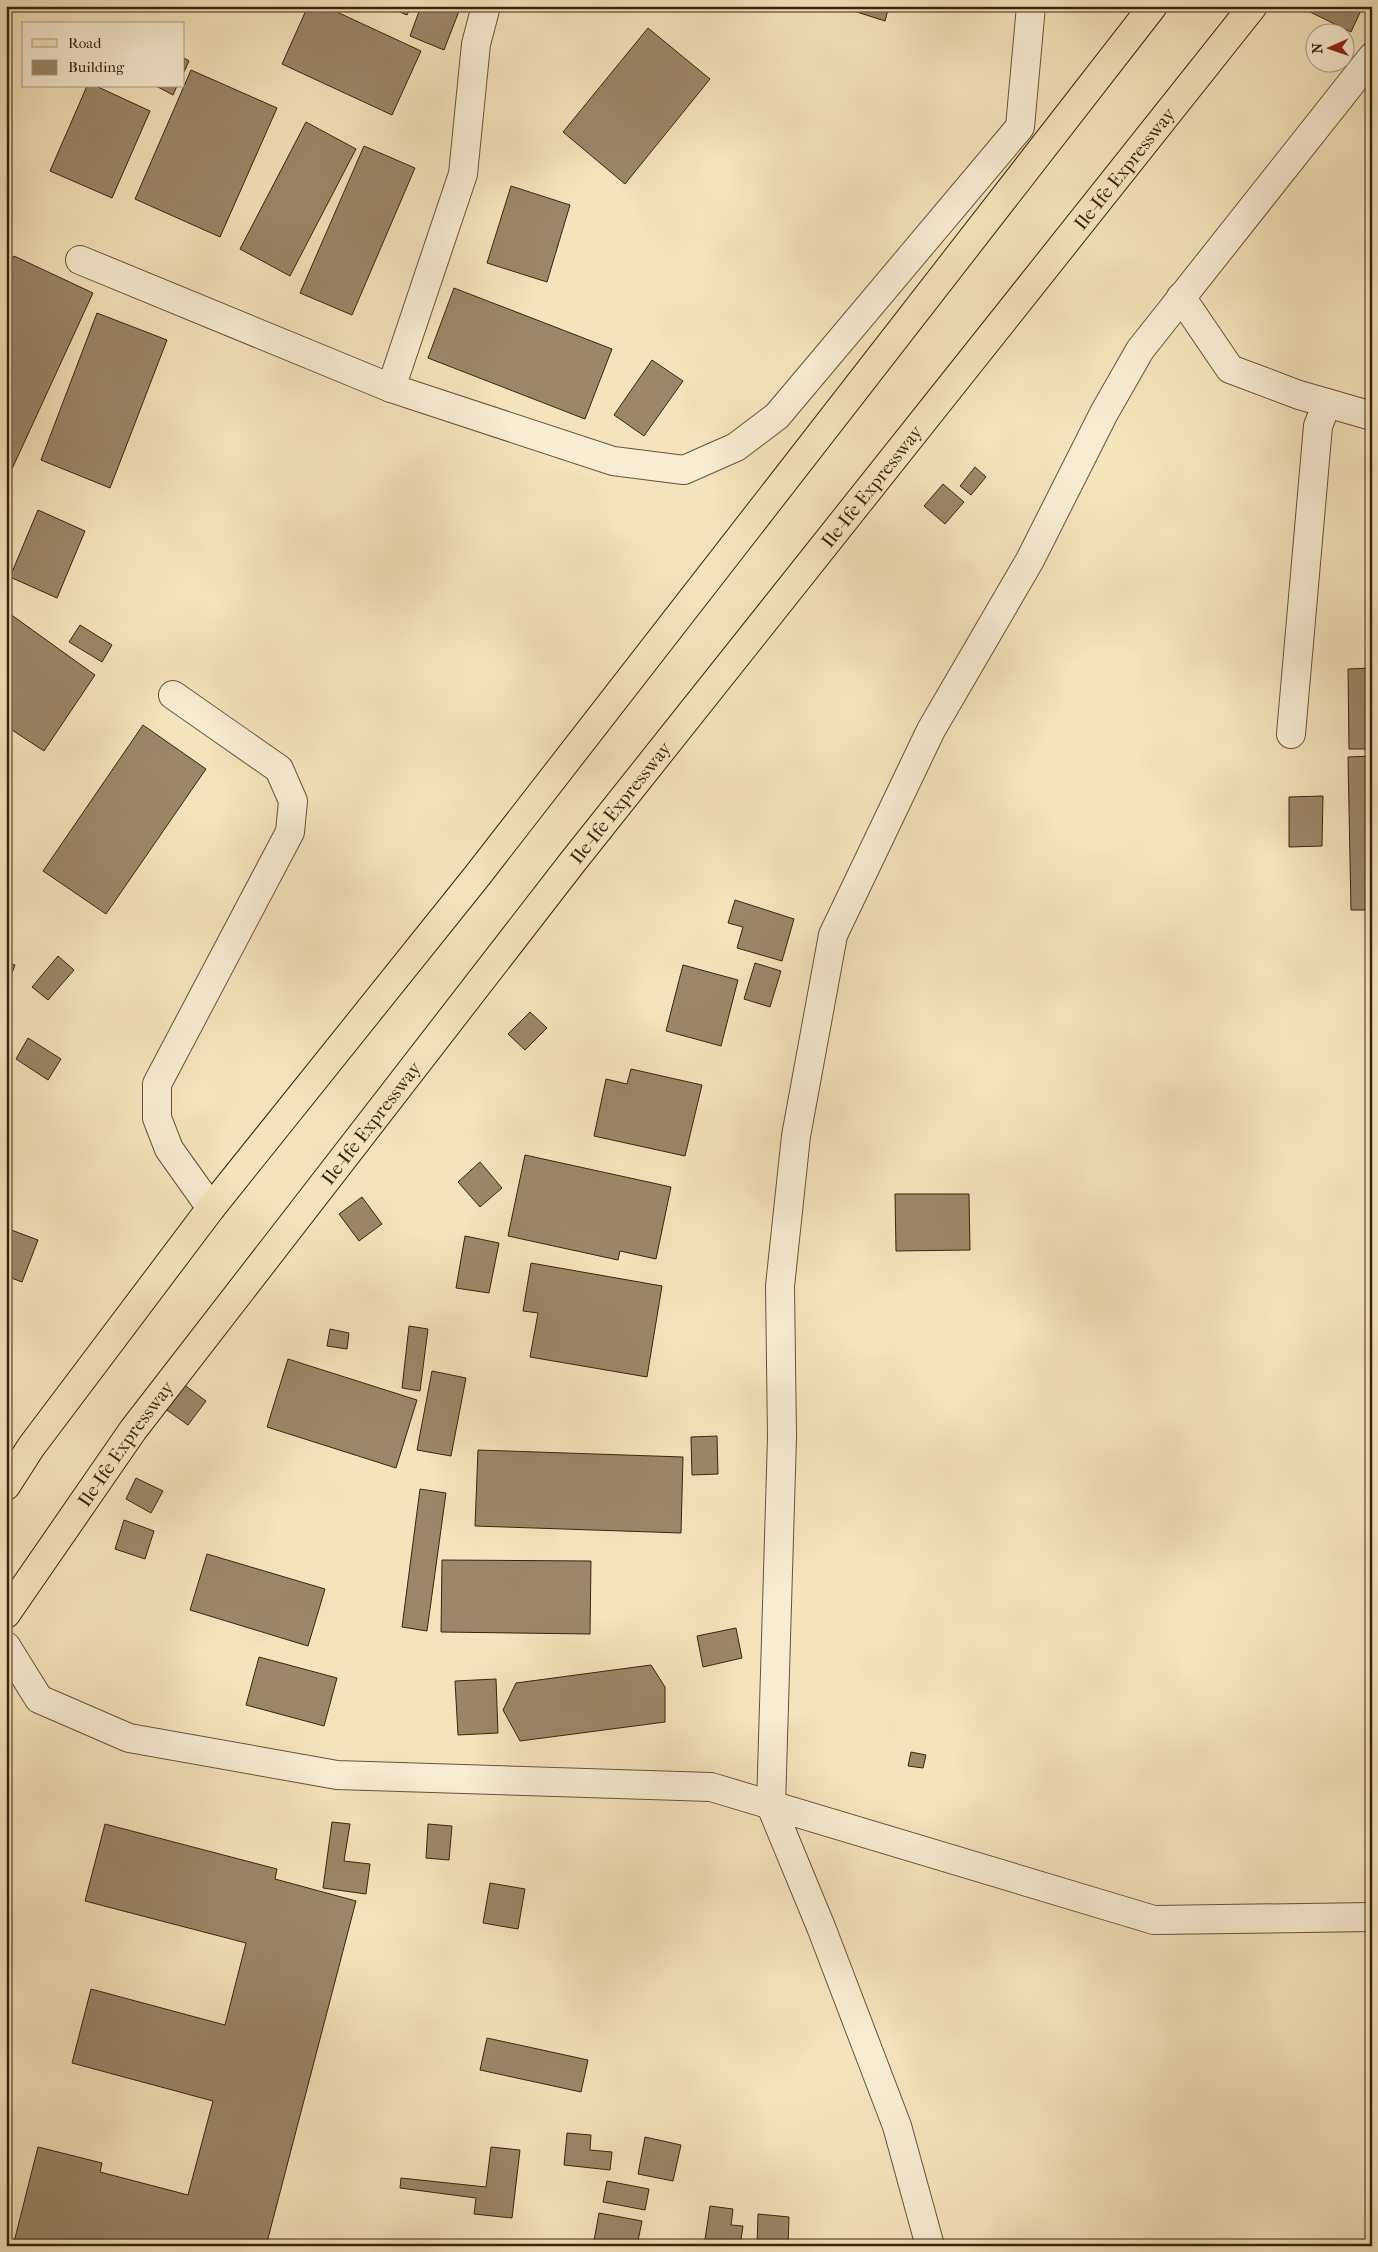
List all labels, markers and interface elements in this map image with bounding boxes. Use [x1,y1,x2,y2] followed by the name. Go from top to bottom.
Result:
[22,22,185,88] legend
[1306,22,1356,72] north arrow
[68,34,102,52] text: Road
[1309,42,1326,54] text: N
[68,58,125,76] text: Building
[1070,103,1180,234] street label: Ile-Ife Expressway
[817,421,928,552] street label: Ile-Ife Expressway
[566,737,676,868] street label: Ile-Ife Expressway
[317,1057,426,1189] street label: Ile-Ife Expressway
[73,1376,179,1511] street label: Ile-Ife Expressway

